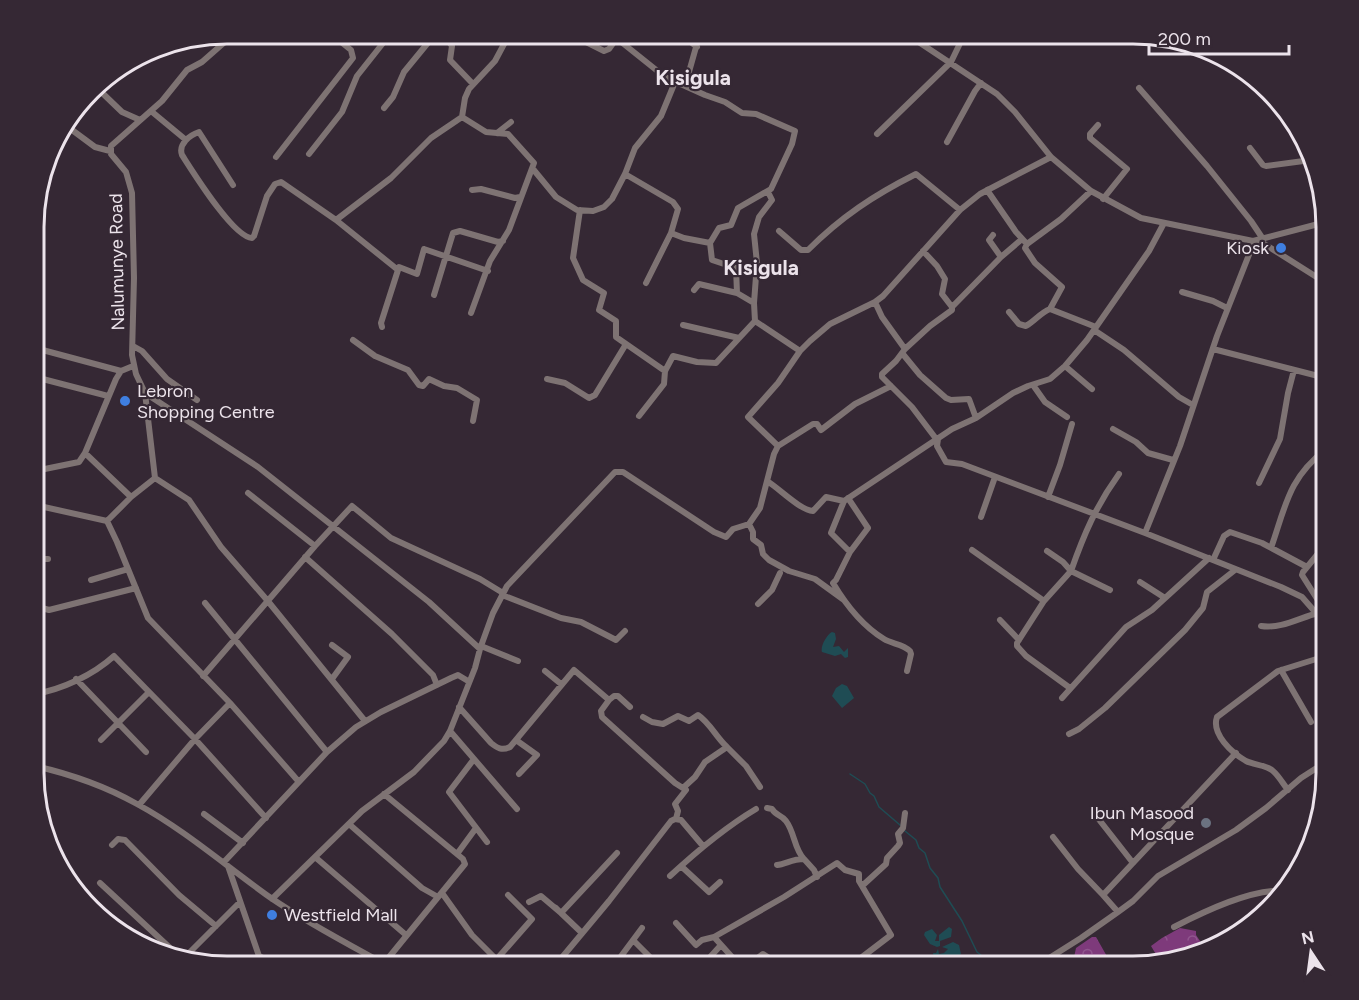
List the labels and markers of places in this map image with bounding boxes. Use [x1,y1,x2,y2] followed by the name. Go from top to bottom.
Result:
[1226,237,1269,259] place label: Kiosk
[1274,241,1288,255] marker: Kiosk
[137,380,275,423] place label: Lebron Shopping Centre
[118,394,132,408] marker: Lebron Shopping Centre
[1090,802,1194,845] place label: Ibun Masood Mosque
[1199,816,1213,830] marker: Ibun Masood Mosque
[284,904,398,926] place label: Westfield Mall
[265,908,279,922] marker: Westfield Mall

